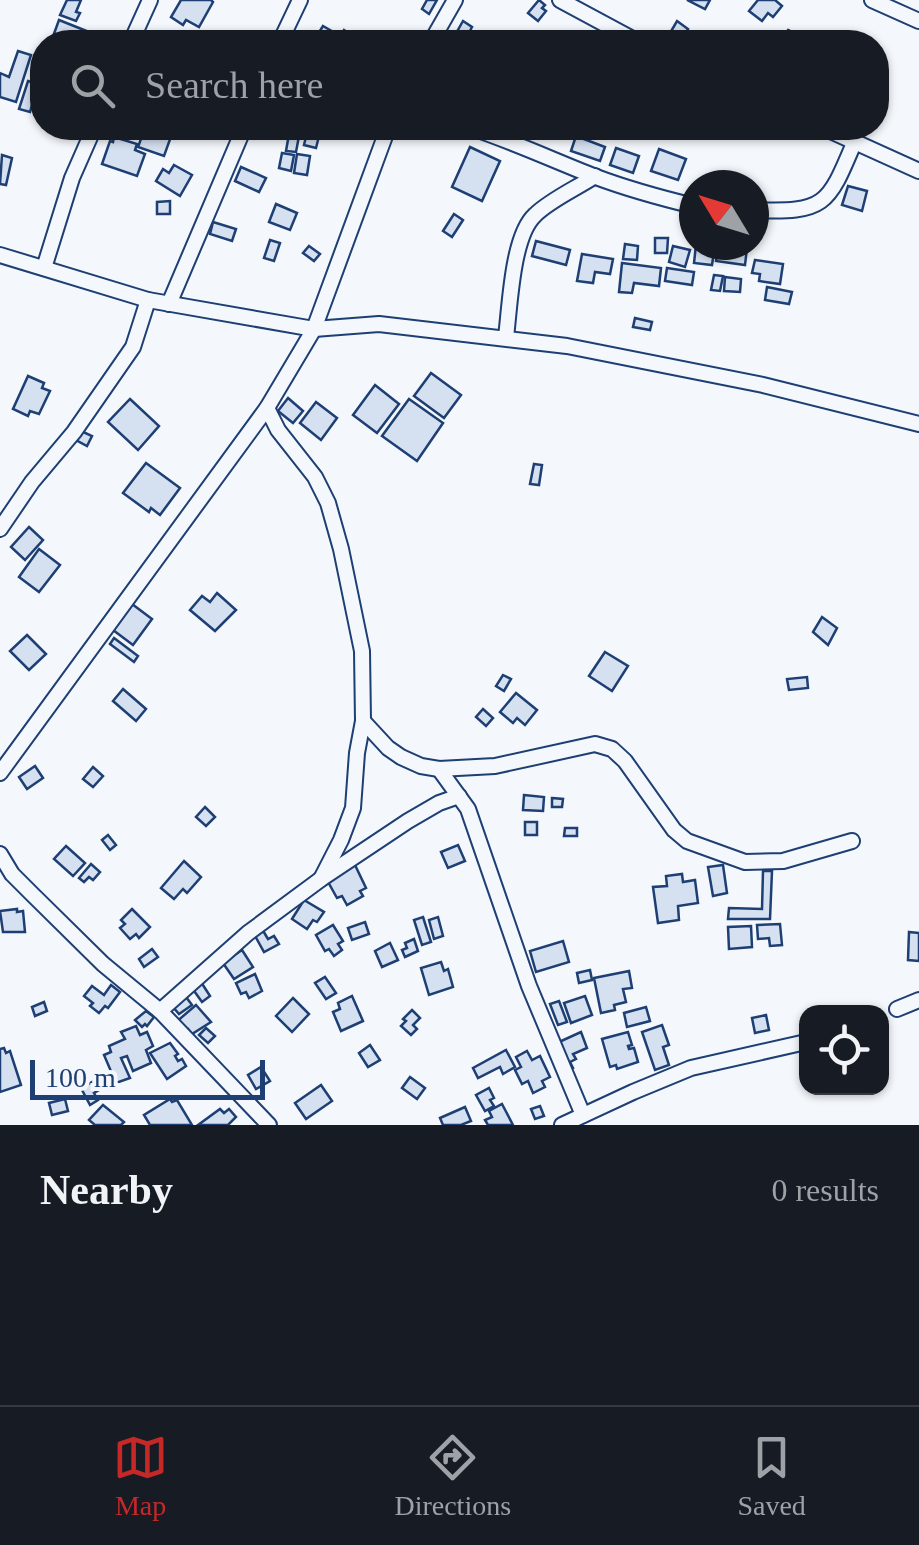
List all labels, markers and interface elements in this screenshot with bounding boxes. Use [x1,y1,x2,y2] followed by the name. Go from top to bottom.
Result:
[30,30,889,140] search box
[65,58,120,113] icon: search
[145,64,323,106] text: Search here
[679,170,769,260] north arrow
[799,1005,889,1095] map controls
[799,1005,889,1095] button: locate
[30,1055,265,1100] scale bar
[45,1062,116,1093] text: 100 m
[40,1167,173,1213] text: Nearby
[771,1172,879,1208] text: 0 results
[113,1430,168,1522] tab: Map
[394,1430,511,1522] tab: Directions
[737,1430,806,1522] tab: Saved

